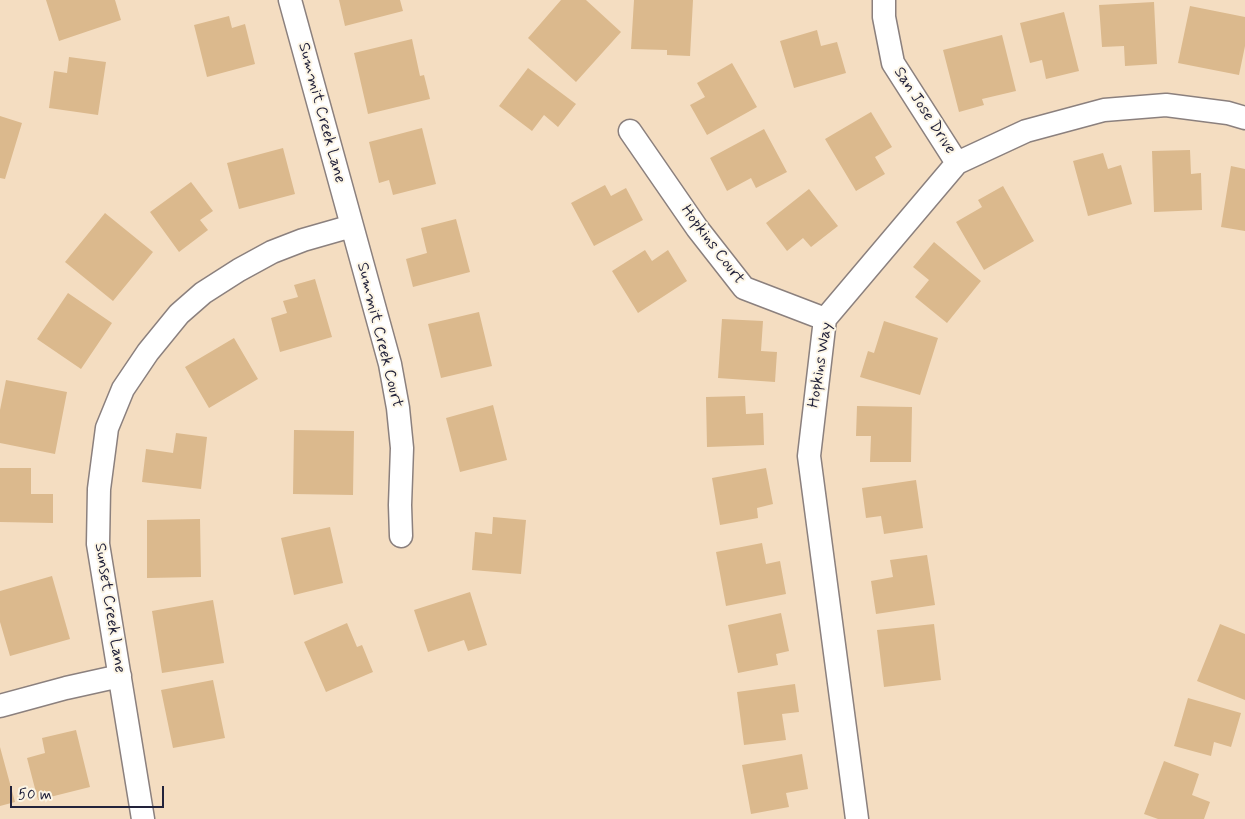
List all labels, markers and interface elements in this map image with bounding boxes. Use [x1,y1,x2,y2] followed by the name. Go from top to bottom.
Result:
[293,41,349,185] street label: Summit Creek Lane
[889,64,959,158] street label: San Jose Drive
[676,202,748,288] street label: Hopkins Court
[352,261,406,409] street label: Summit Creek Court
[805,321,837,409] street label: Hopkins Way
[89,542,129,674] street label: Sunset Creek Lane
[12,776,166,808] scale bar
[18,785,52,805] text: 50 m

